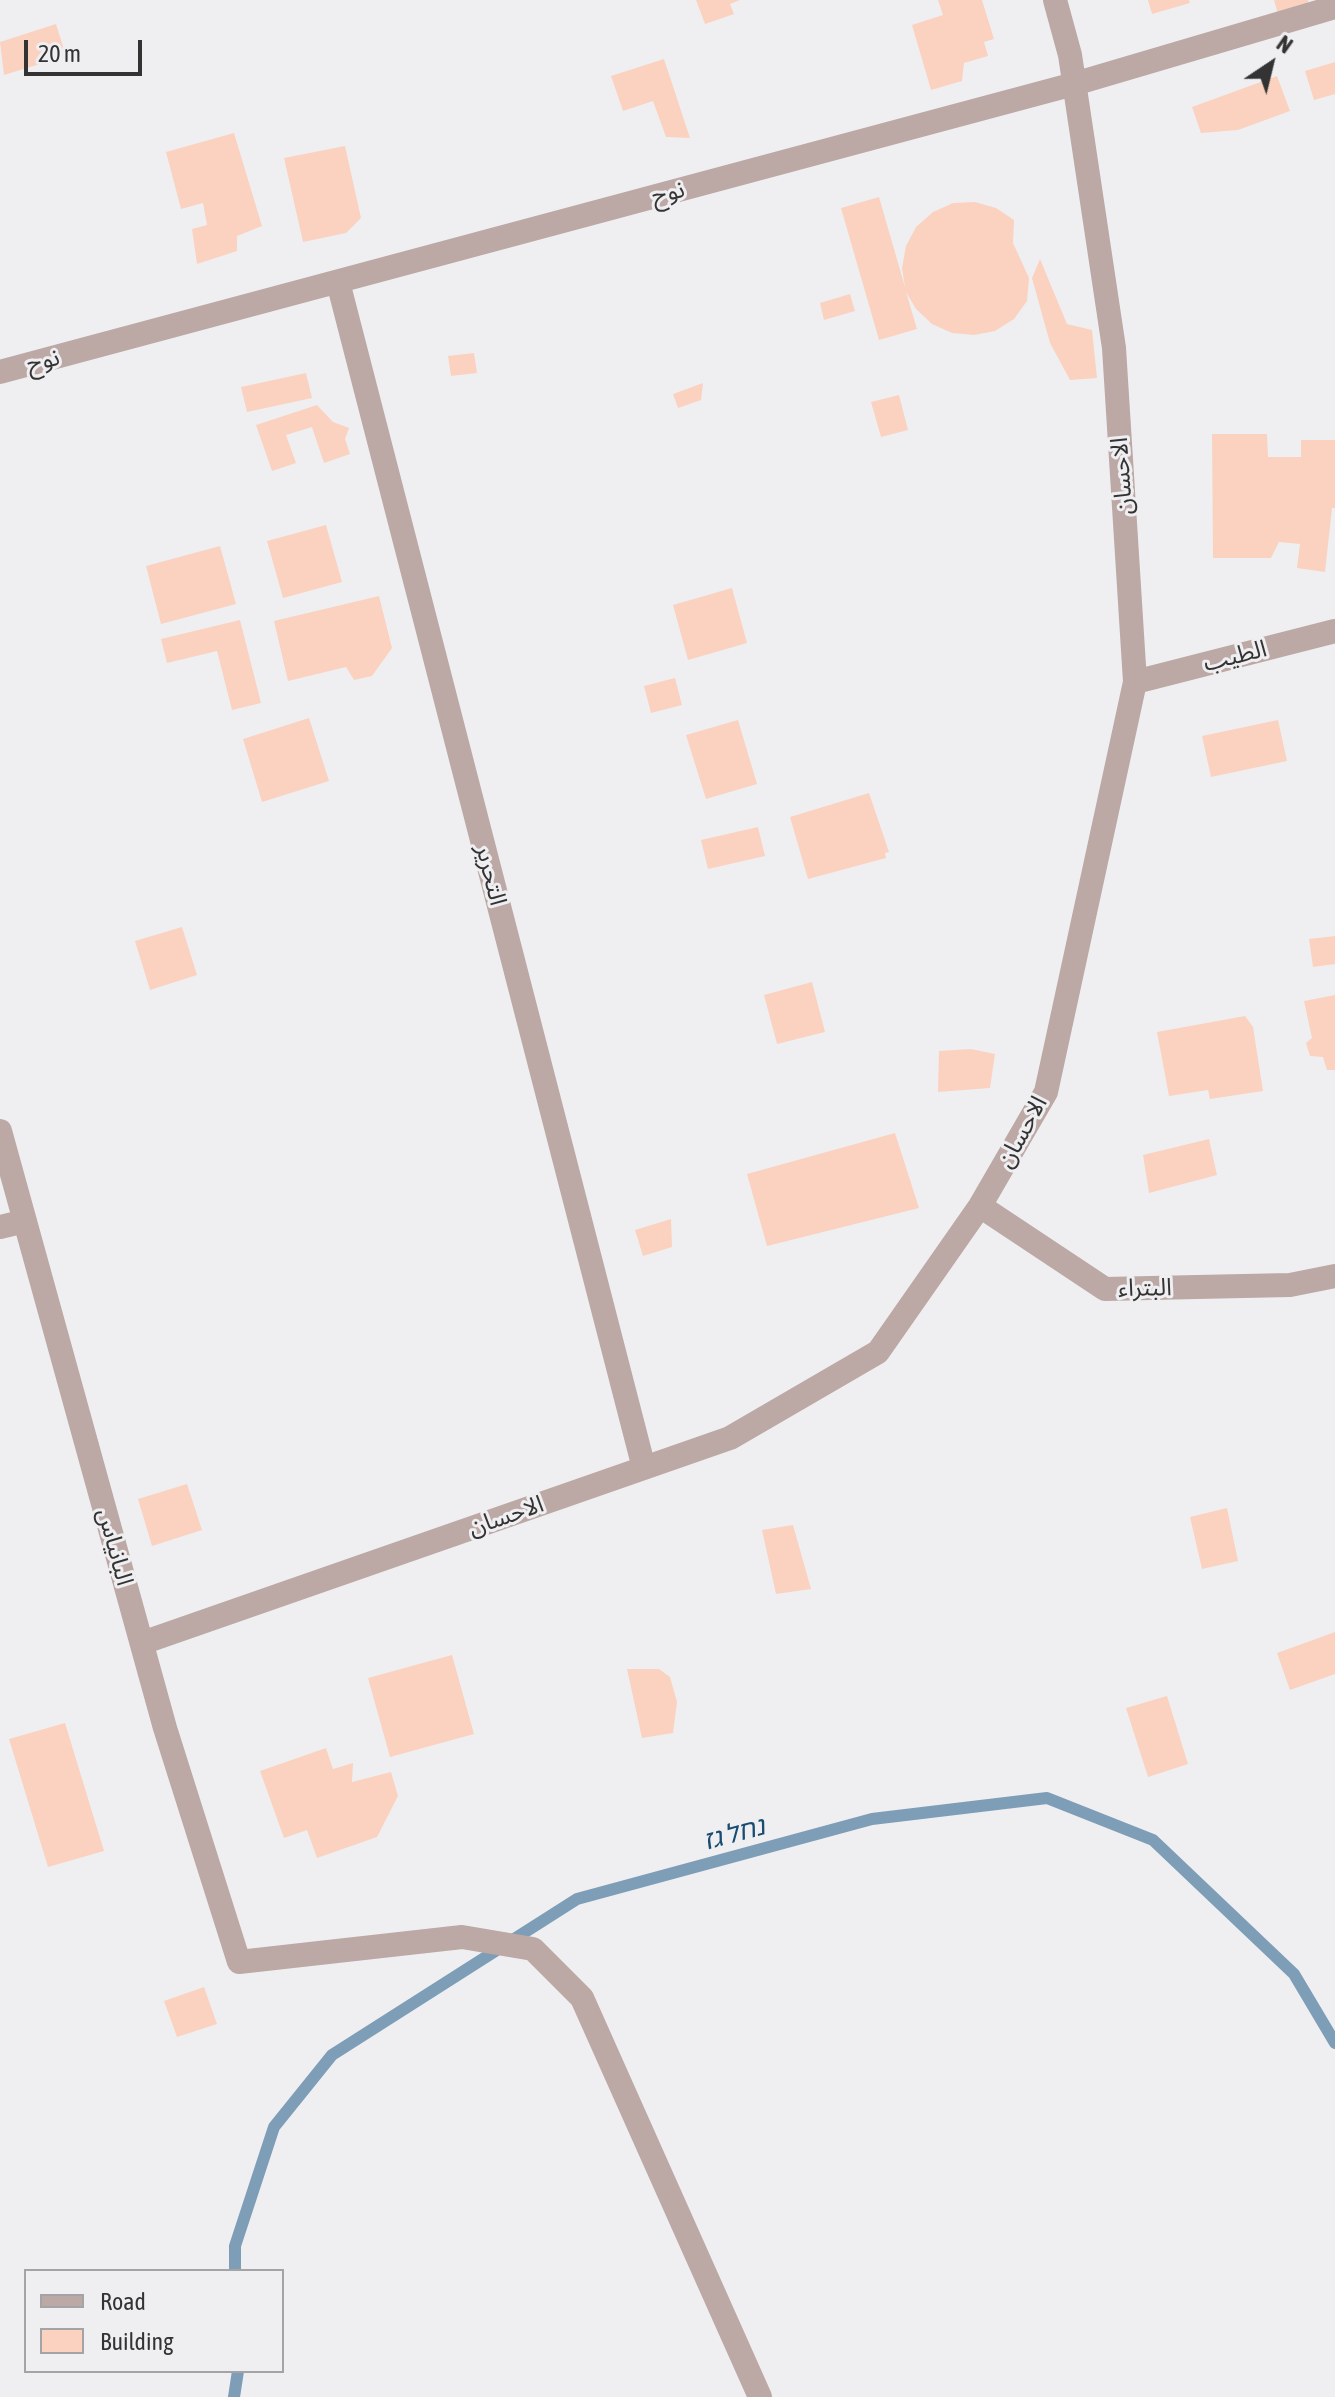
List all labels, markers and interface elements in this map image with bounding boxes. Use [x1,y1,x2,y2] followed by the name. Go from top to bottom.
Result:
[28,24,146,74] scale bar
[1231,24,1311,104] north arrow
[1272,30,1298,59] text: N
[38,40,81,67] text: 20 m
[648,175,688,211] street label: نوح
[23,343,63,379] street label: نوح
[1105,436,1139,516] street label: الاحسان
[1200,634,1270,678] street label: الطيب
[470,842,512,908] street label: التحرير
[991,1091,1053,1173] street label: الاحسان
[1118,1273,1172,1303] street label: البتراء
[465,1490,547,1542] street label: الاحسان
[91,1505,139,1589] street label: البانياس
[700,1811,768,1857] water label: נחל גז
[24,2269,284,2373] legend
[100,2288,146,2315] text: Road
[100,2328,173,2355] text: Building

